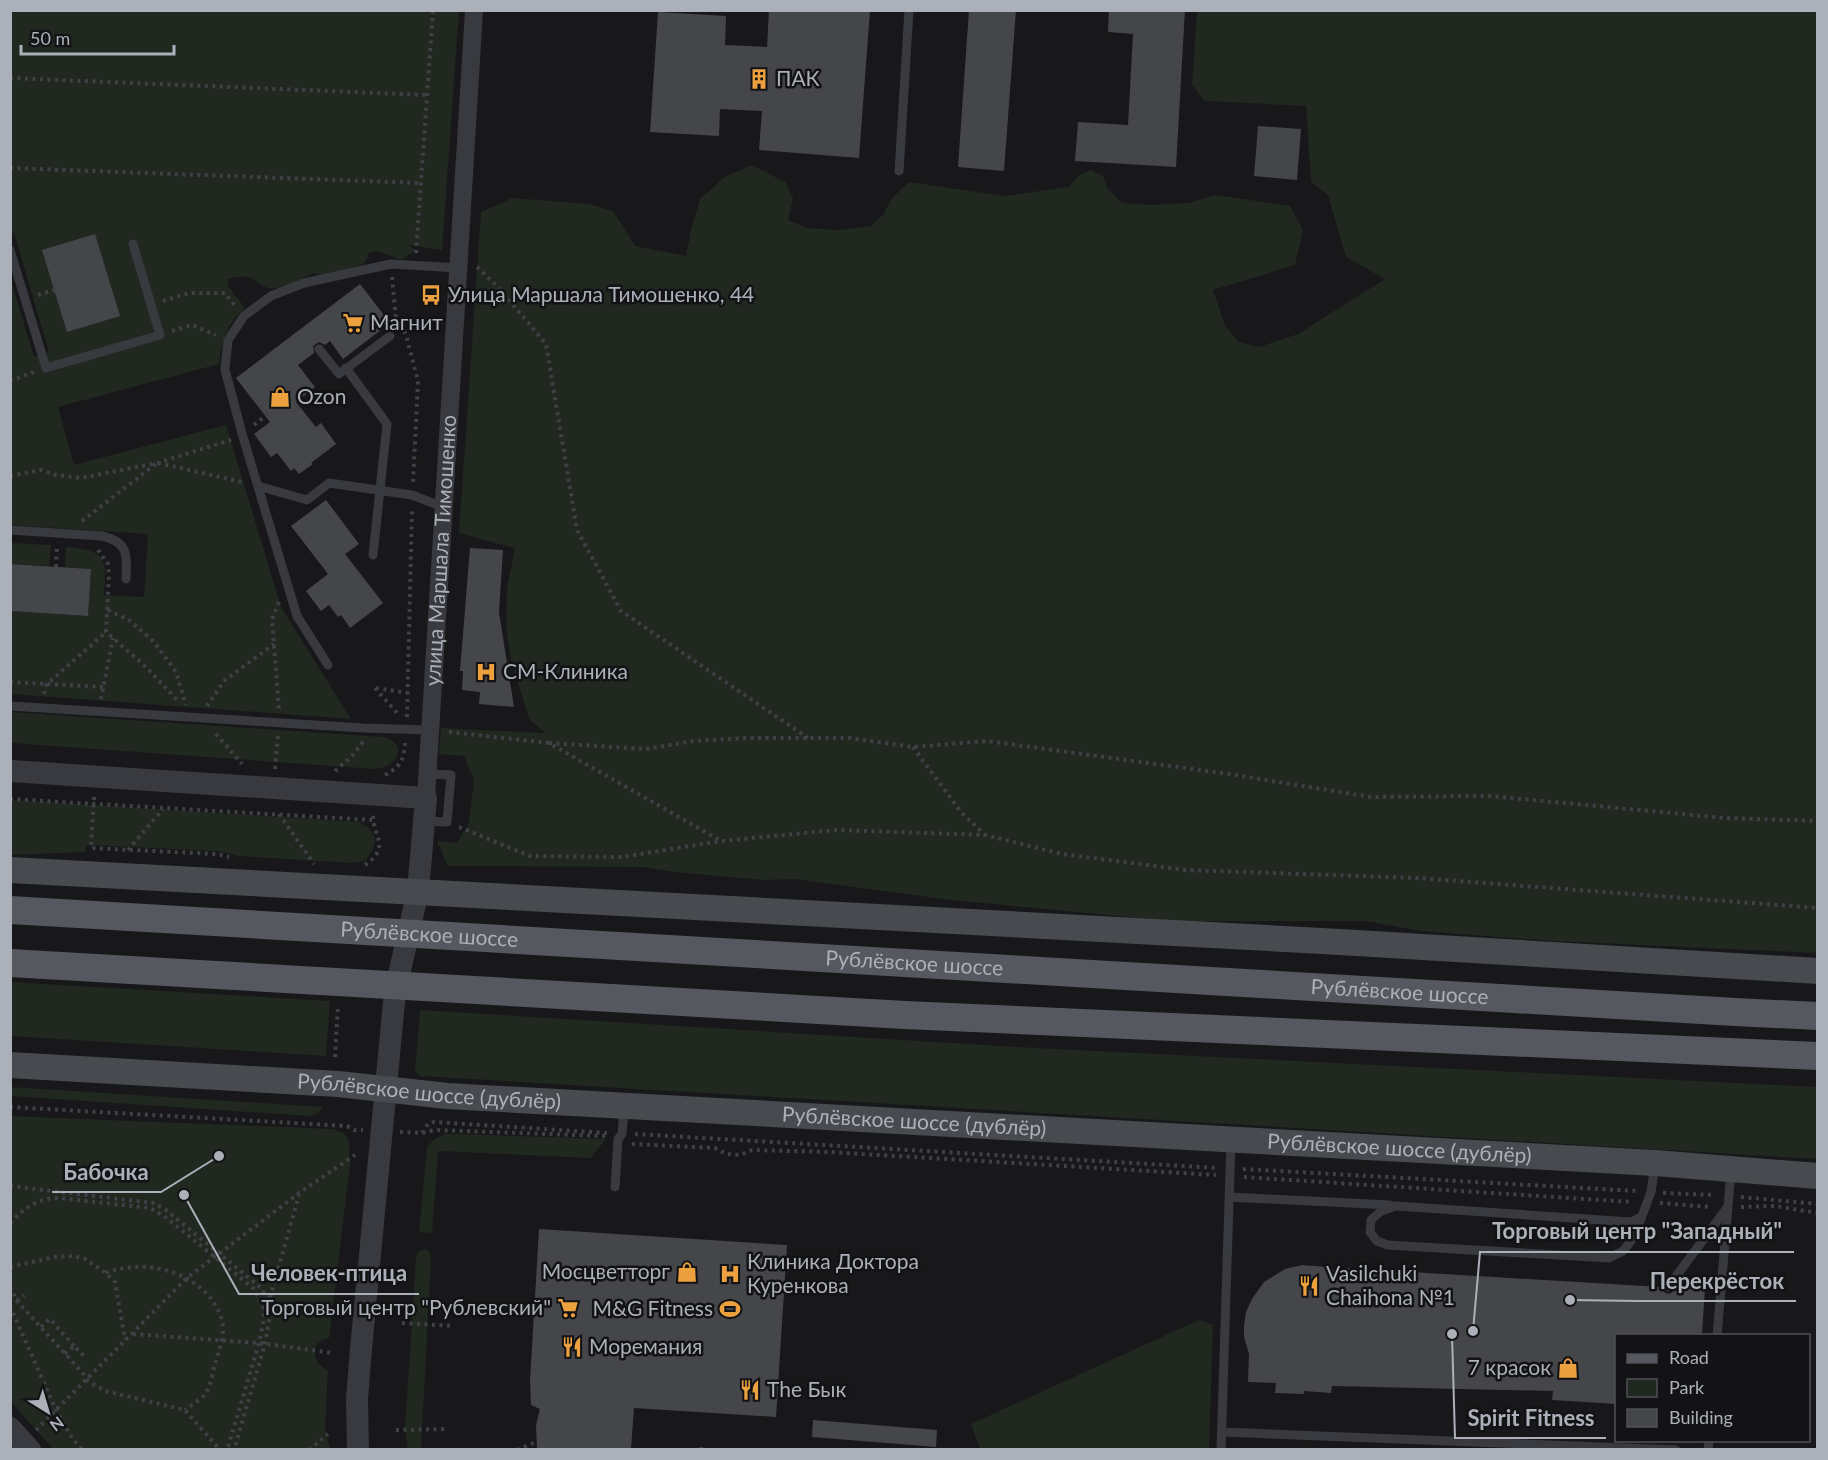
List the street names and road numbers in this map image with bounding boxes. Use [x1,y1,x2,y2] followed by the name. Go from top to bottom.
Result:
[419,414,460,687] street label: улица Маршала Тимошенко
[340,916,519,951] street label: Рублёвское шоссе
[825,944,1004,980] street label: Рублёвское шоссе
[1310,973,1489,1008] street label: Рублёвское шоссе
[297,1068,562,1113] street label: Рублёвское шоссе (дублёр)
[781,1101,1047,1140] street label: Рублёвское шоссе (дублёр)
[1267,1128,1532,1167] street label: Рублёвское шоссе (дублёр)

